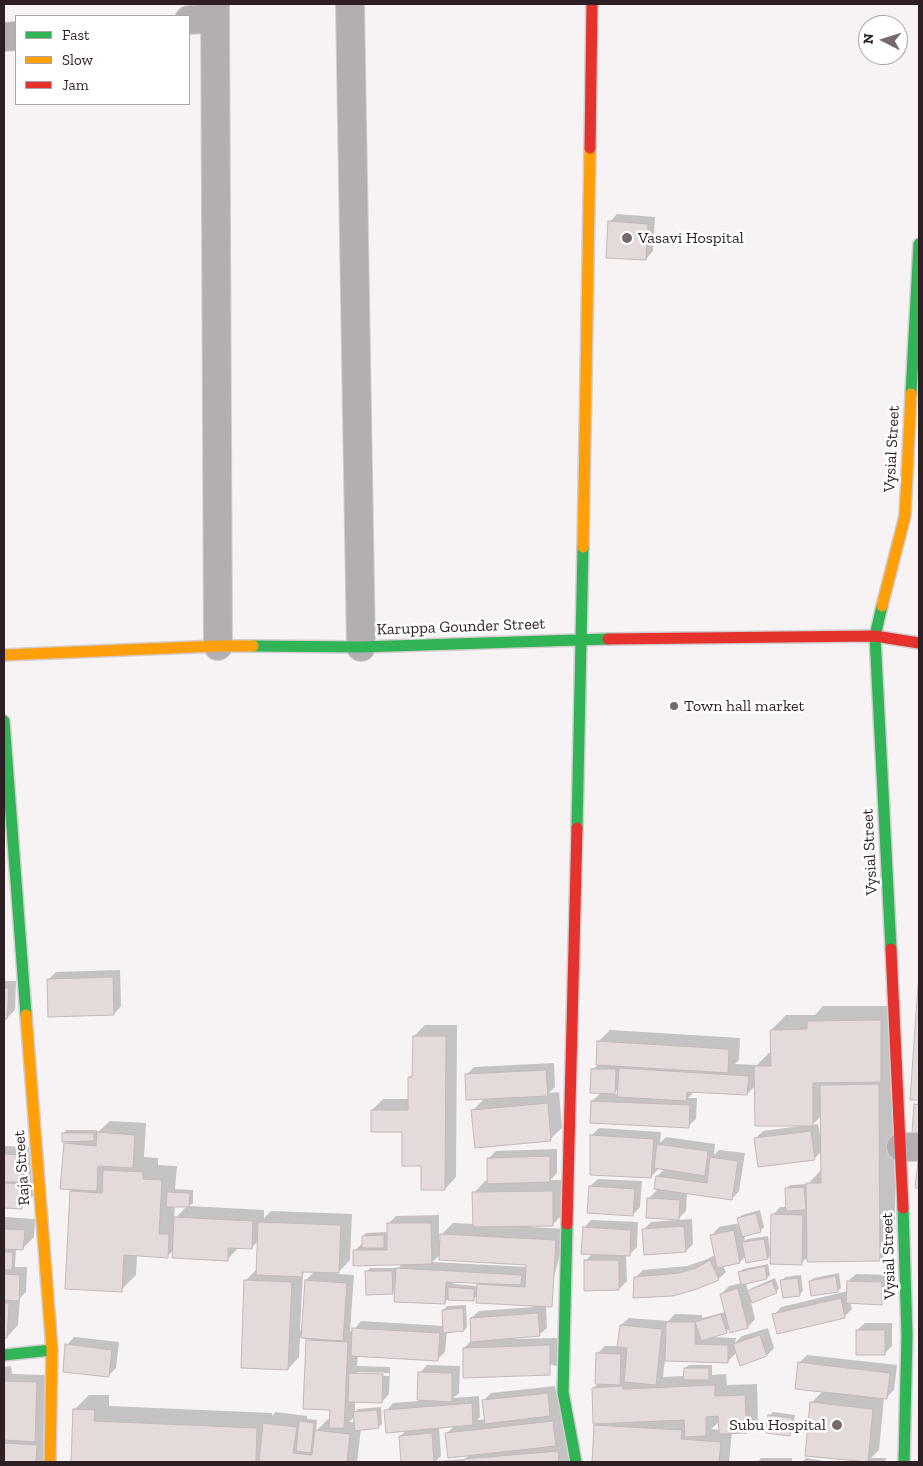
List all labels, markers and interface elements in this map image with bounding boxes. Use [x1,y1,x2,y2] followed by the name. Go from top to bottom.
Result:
[15,15,190,105] legend
[858,15,908,65] north arrow
[62,26,90,44] text: Fast
[860,33,877,45] text: N
[62,51,93,69] text: Slow
[62,76,89,94] text: Jam
[638,228,744,248] place label: Vasavi Hospital
[620,231,634,245] marker: Vasavi Hospital
[880,405,904,493] street label: Vysial Street
[376,614,546,640] street label: Karuppa Gounder Street
[684,696,804,716] place label: Town hall market
[668,700,680,712] marker: Town hall market
[858,808,882,896] street label: Vysial Street
[10,1130,34,1206] street label: Raja Street
[878,1212,900,1300] street label: Vysial Street
[729,1415,826,1435] place label: Subu Hospital
[830,1418,844,1432] marker: Subu Hospital

